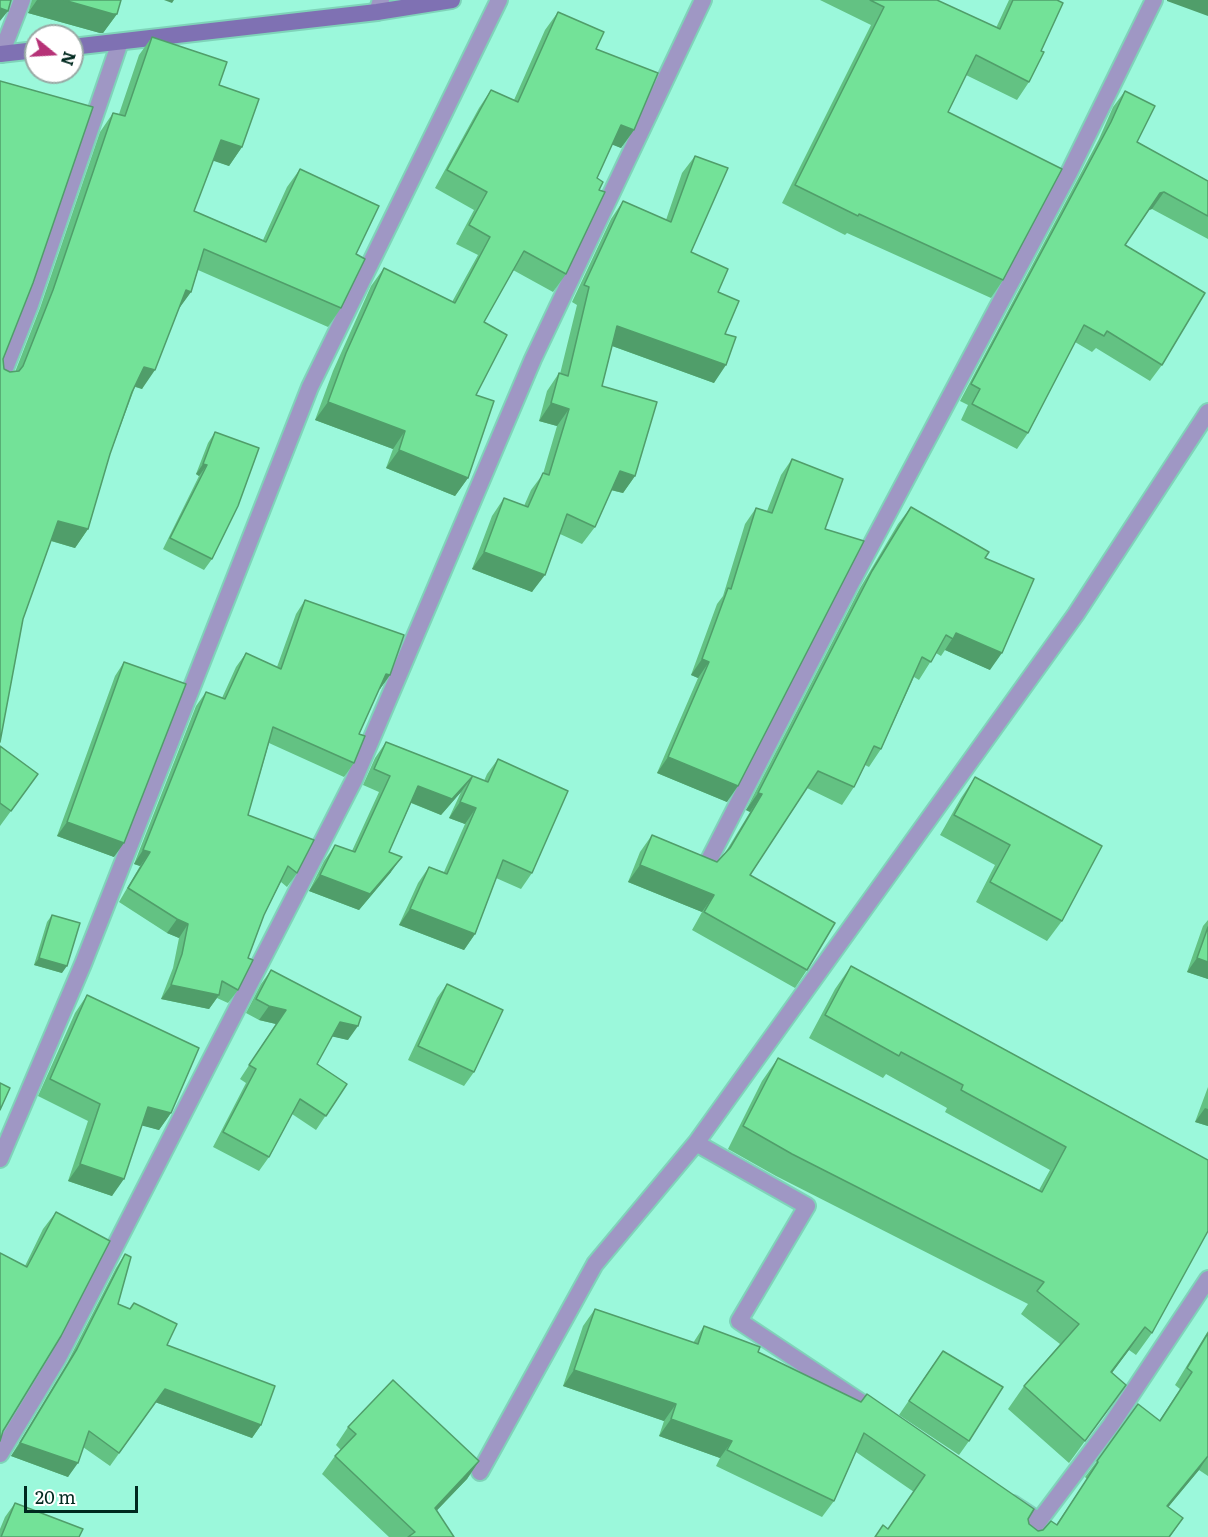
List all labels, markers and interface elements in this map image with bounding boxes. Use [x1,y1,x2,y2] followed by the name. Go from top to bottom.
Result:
[24,24,84,84] north arrow
[56,49,83,69] text: N
[27,1474,141,1512] scale bar
[35,1483,76,1510] text: 20 m

